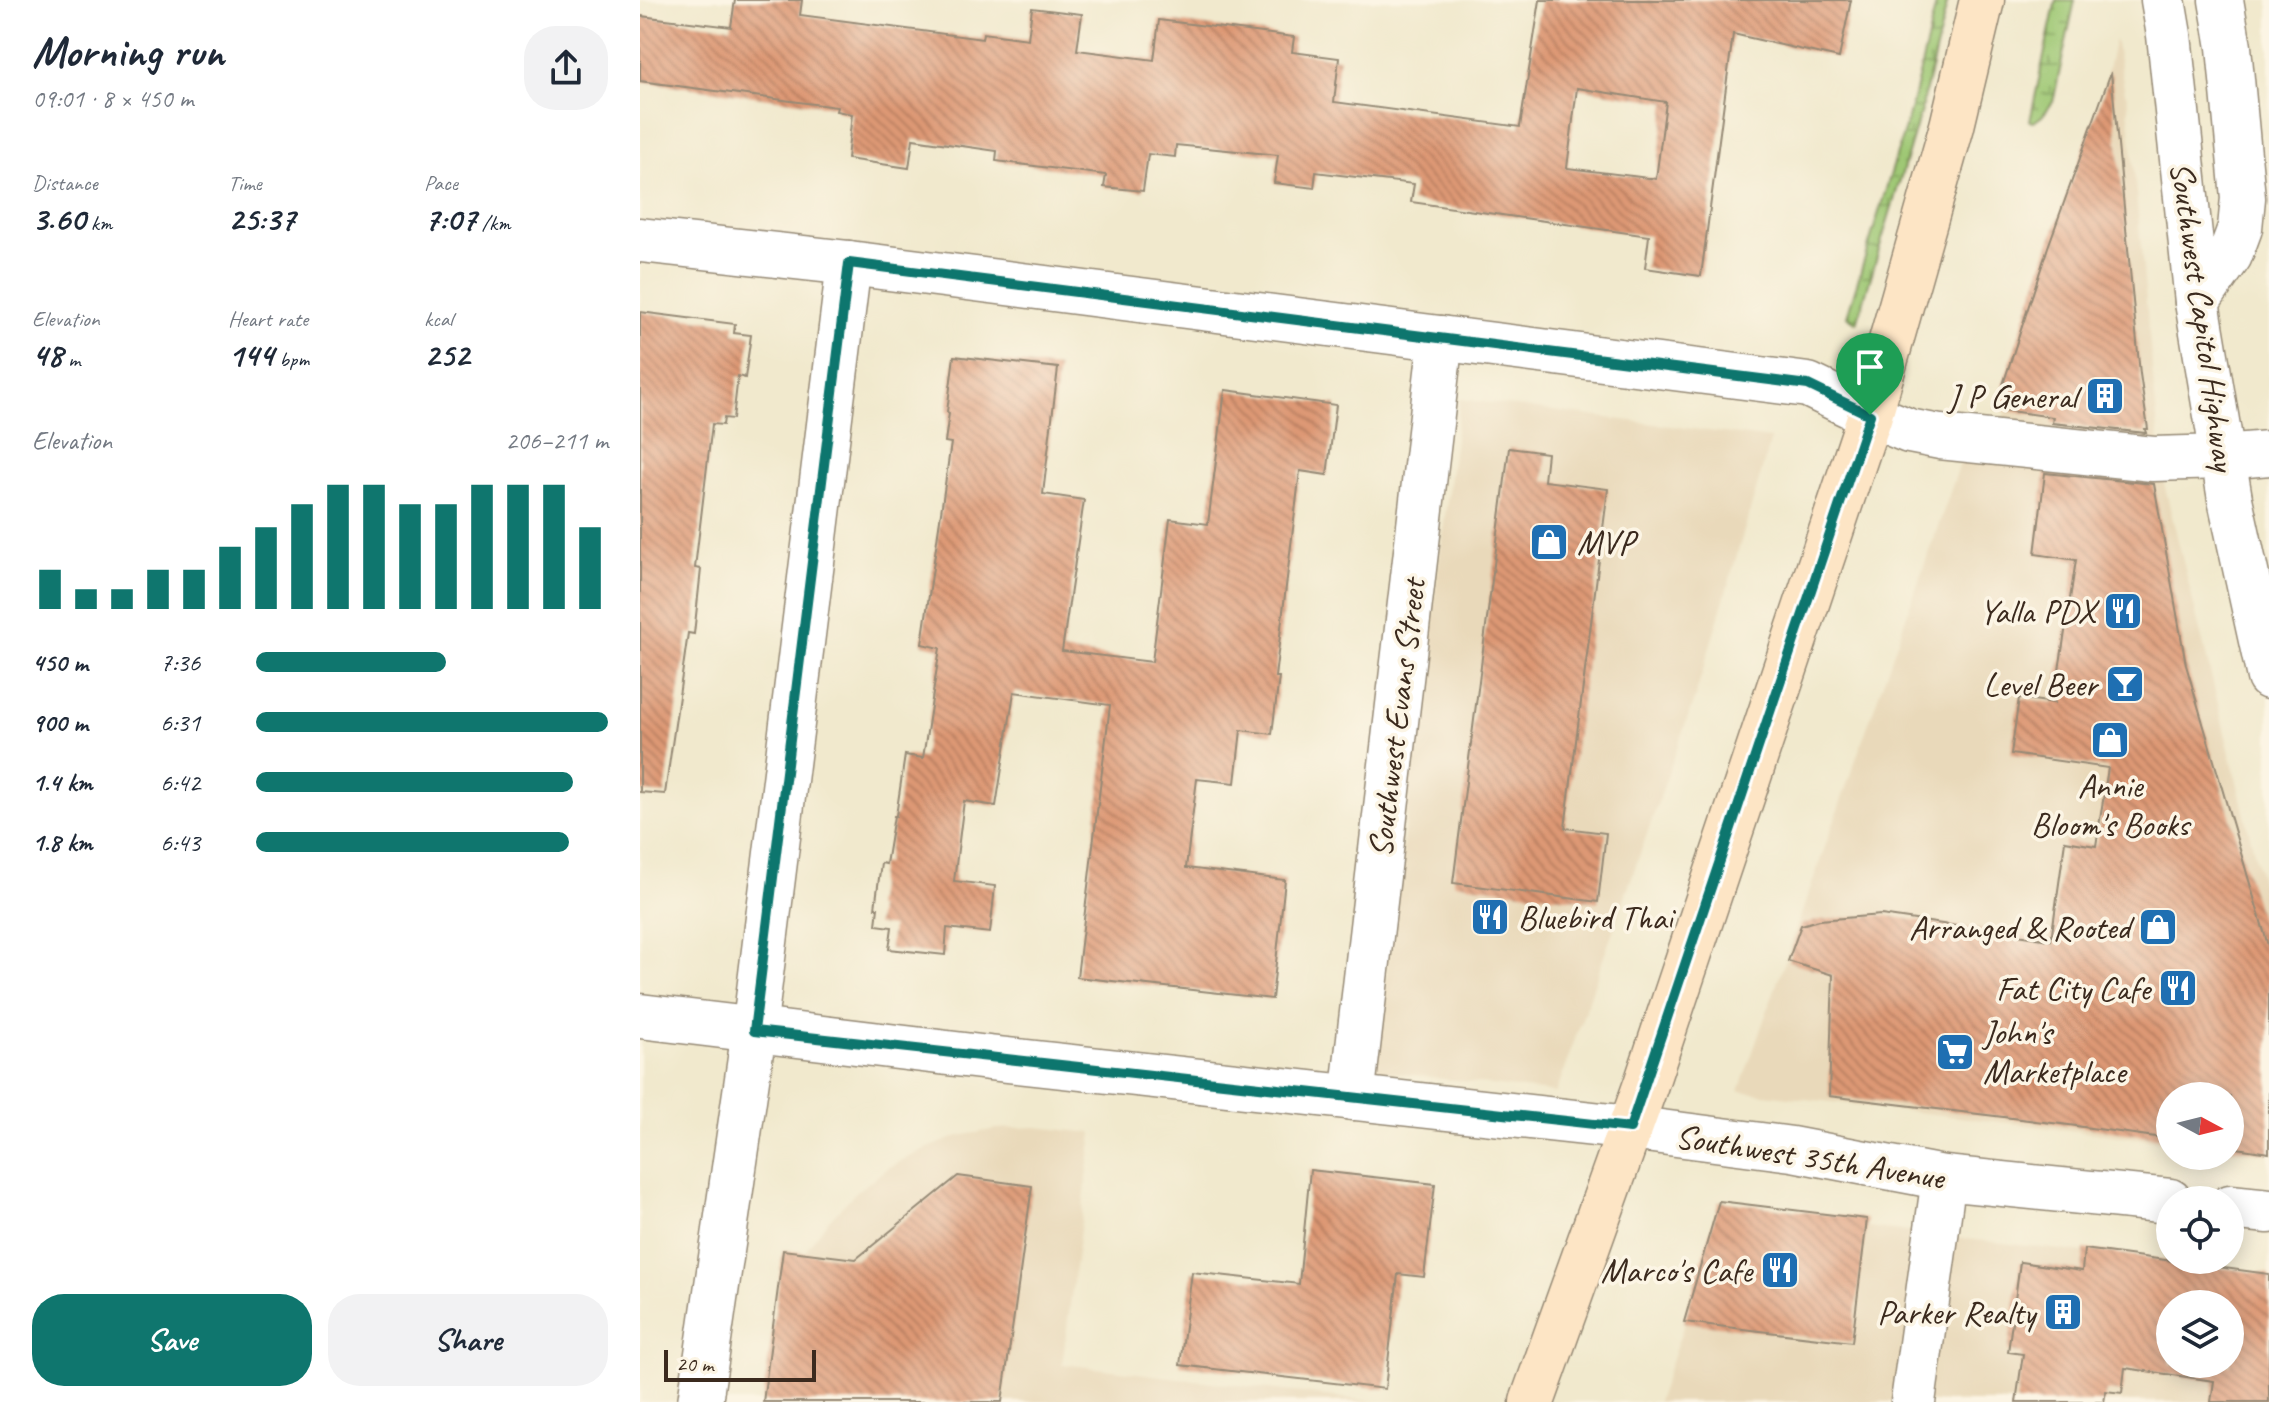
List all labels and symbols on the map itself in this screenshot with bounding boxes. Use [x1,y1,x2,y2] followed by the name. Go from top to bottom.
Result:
[2161,159,2247,476] street label: Southwest Capitol Highway
[1836,333,1904,415] pin
[1946,375,2083,418] place label: J P General
[2084,375,2126,417] building icon: J P General
[1528,521,1570,563] shop icon: MVP
[1577,521,1639,564] place label: MVP
[1358,573,1435,860] street label: Southwest Evans Street
[1979,590,2100,633] place label: Yalla PDX
[2102,590,2144,632] restaurant icon: Yalla PDX
[1983,663,2100,706] place label: Level Beer
[2104,663,2146,705] bar icon: Level Beer
[2089,719,2131,761] shop icon: Annie Bloom's Books
[2031,764,2192,846] place label: Annie Bloom's Books
[1469,896,1511,938] restaurant icon: Bluebird Thai
[1518,896,1676,939] place label: Bluebird Thai
[1909,906,2136,949] place label: Arranged & Rooted
[2137,906,2179,948] shop icon: Arranged & Rooted
[1996,967,2153,1010] place label: Fat City Cafe
[2157,967,2199,1009] restaurant icon: Fat City Cafe
[1981,1011,2129,1093] place label: John's Marketplace
[1934,1031,1976,1073] supermarket icon: John's Marketplace
[2156,1082,2244,1170] north arrow
[1673,1114,1949,1199] street label: Southwest 35th Avenue
[1601,1249,1754,1292] place label: Marco's Cafe
[1759,1249,1801,1291] restaurant icon: Marco's Cafe
[1877,1291,2038,1334] place label: Parker Realty
[2042,1291,2084,1333] building icon: Parker Realty
[664,1346,816,1382] scale bar

